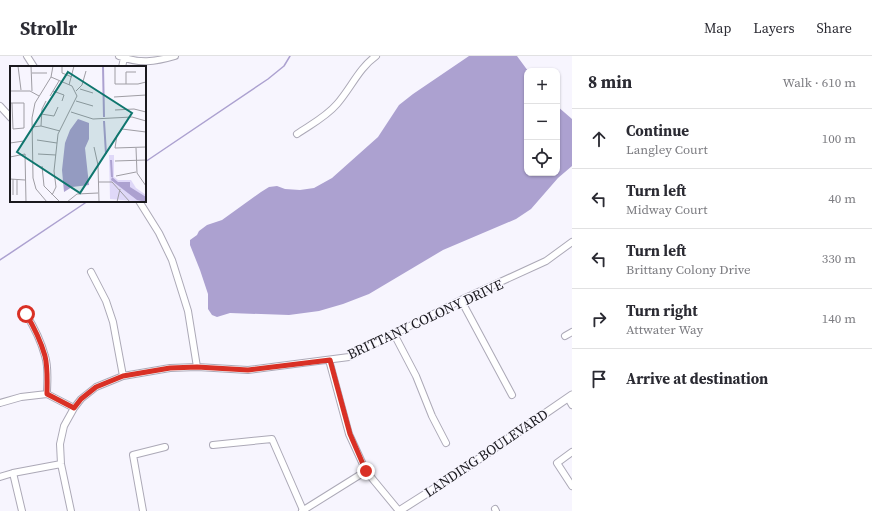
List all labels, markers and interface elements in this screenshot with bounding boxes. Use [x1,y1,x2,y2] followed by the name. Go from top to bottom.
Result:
[20,15,77,41] text: Strollr
[704,18,731,38] text: Map
[753,18,795,38] text: Layers
[817,18,852,38] text: Share
[10,66,146,202] inset map
[524,68,560,176] map controls
[524,68,560,104] button: +
[588,70,632,94] text: 8 min
[783,74,856,91] text: Walk · 610 m
[524,104,560,140] button: −
[626,120,689,141] text: Continue
[588,128,610,150] icon: ahead
[822,130,856,147] text: 100 m
[524,140,560,176] button: locate
[626,141,708,158] text: Langley Court
[626,180,686,201] text: Turn left
[588,188,610,210] icon: left
[828,190,856,207] text: 40 m
[626,201,708,218] text: Midway Court
[626,240,686,261] text: Turn left
[588,248,610,270] icon: left
[822,250,856,267] text: 330 m
[626,261,751,278] text: Brittany Colony Drive
[344,274,506,364] street label: BRITTANY COLONY DRIVE
[626,300,698,321] text: Turn right
[17,305,35,323] route start
[588,308,610,330] icon: right
[822,310,856,327] text: 140 m
[626,321,703,338] text: Attwater Way
[588,368,610,390] icon: arrive
[626,368,768,389] text: Arrive at destination
[420,404,552,502] street label: LANDING BOULEVARD
[357,462,375,480] route end

